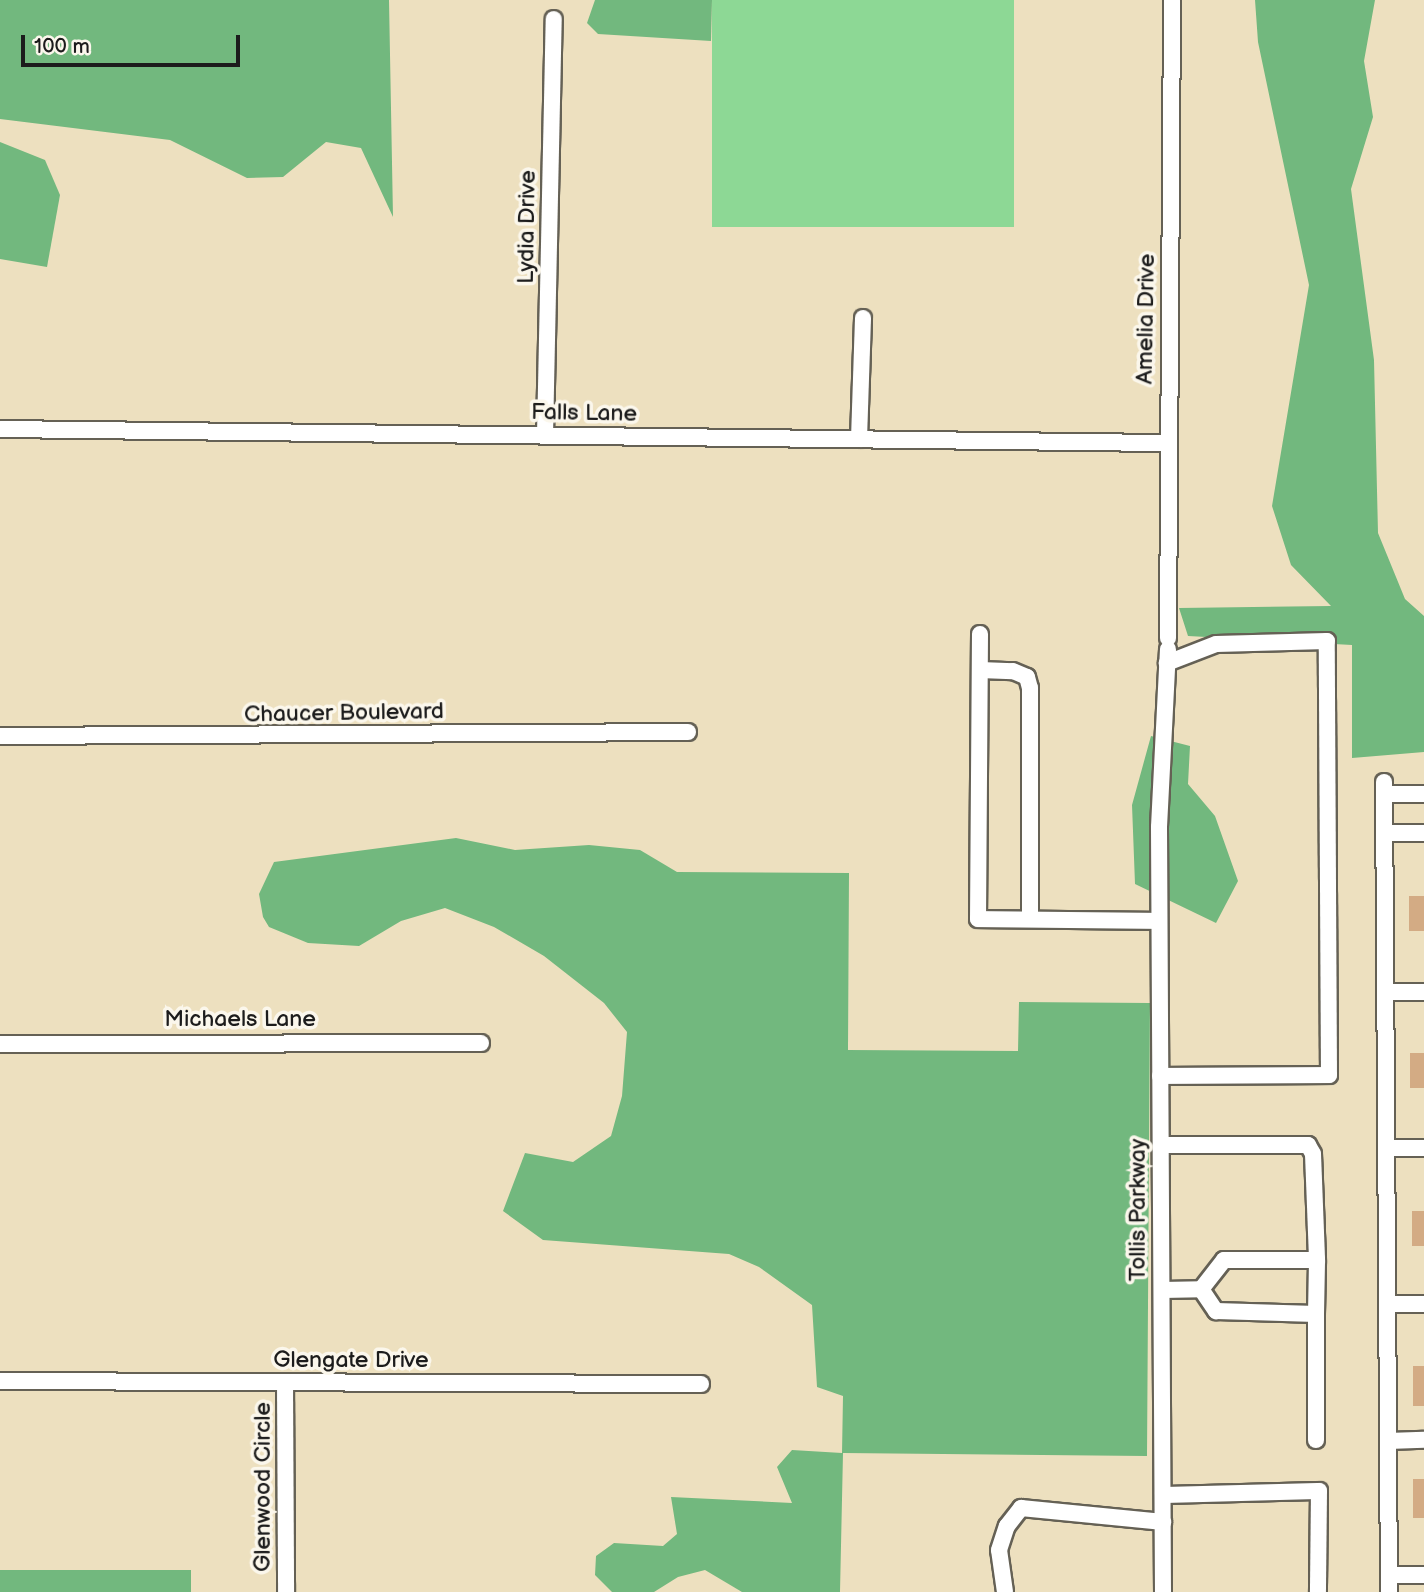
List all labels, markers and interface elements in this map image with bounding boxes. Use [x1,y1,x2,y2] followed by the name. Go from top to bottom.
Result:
[24,21,243,65] scale bar
[34,34,90,59] text: 100 m
[512,170,542,284] street label: Lydia Drive
[1131,254,1161,384] street label: Amelia Drive
[531,398,637,428] street label: Falls Lane
[244,697,444,729] street label: Chaucer Boulevard
[164,1005,316,1033] street label: Michaels Lane
[1124,1139,1152,1281] street label: Tollis Parkway
[273,1346,429,1374] street label: Glengate Drive
[249,1402,277,1572] street label: Glenwood Circle

